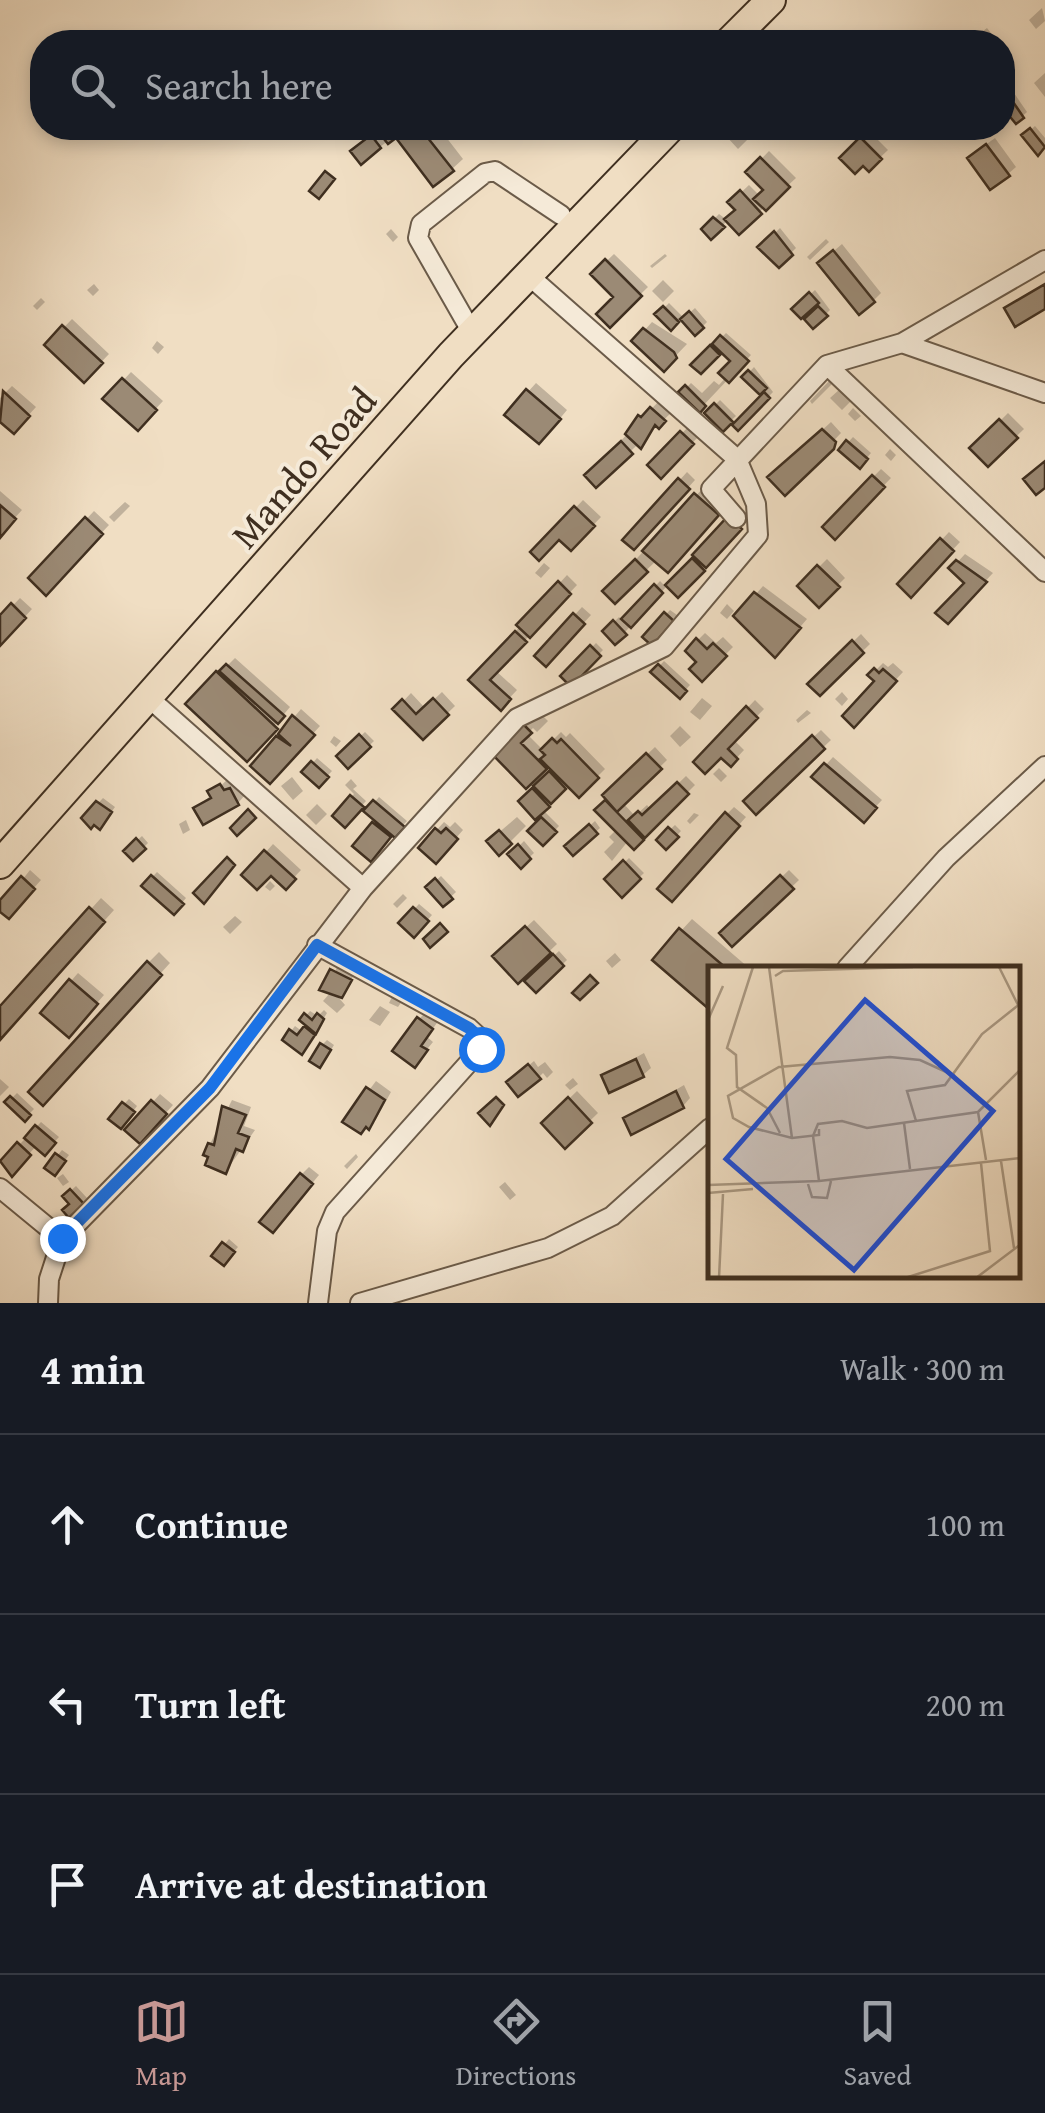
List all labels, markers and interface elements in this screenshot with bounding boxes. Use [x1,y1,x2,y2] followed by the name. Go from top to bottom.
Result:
[30,30,1015,140] search box
[145,57,333,113] text: Search here
[65,58,120,113] icon: search
[217,373,390,560] street label: Mando Road
[708,966,1020,1278] inset map
[459,1027,505,1073] route start
[40,1216,86,1262] route end
[40,1338,145,1399] text: 4 min
[840,1345,1005,1392] text: Walk · 300 m
[135,1496,288,1552] text: Continue
[40,1497,95,1552] icon: ahead
[926,1501,1005,1548] text: 100 m
[135,1676,286,1732] text: Turn left
[40,1677,95,1732] icon: left
[926,1681,1005,1728] text: 200 m
[135,1856,488,1912] text: Arrive at destination
[40,1857,95,1912] icon: arrive
[134,1994,189,2095] tab: Map
[456,1994,576,2095] tab: Directions
[844,1994,911,2095] tab: Saved

